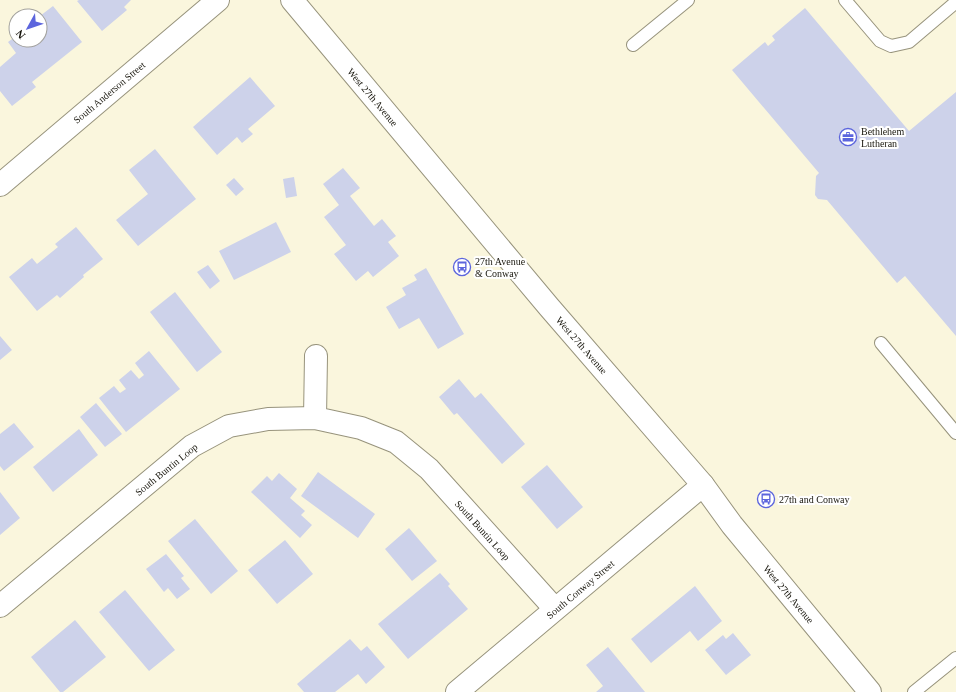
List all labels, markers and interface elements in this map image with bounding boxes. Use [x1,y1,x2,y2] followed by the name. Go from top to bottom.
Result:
[8,8,48,48] north arrow
[13,27,27,41] text: N
[71,59,147,126] street label: South Anderson Street
[345,66,400,129] street label: West 27th Avenue
[861,126,905,149] place label: Bethlehem Lutheran
[838,127,858,147] office icon: Bethlehem Lutheran
[475,256,526,279] place label: 27th Avenue & Conway
[452,257,472,277] bus stop icon: 27th Avenue & Conway
[554,314,610,377] street label: West 27th Avenue
[133,441,200,498] street label: South Buntin Loop
[756,489,776,509] bus stop icon: 27th and Conway
[779,494,850,505] place label: 27th and Conway
[453,498,512,563] street label: South Buntin Loop
[544,558,617,621] street label: South Conway Street
[761,563,816,626] street label: West 27th Avenue

